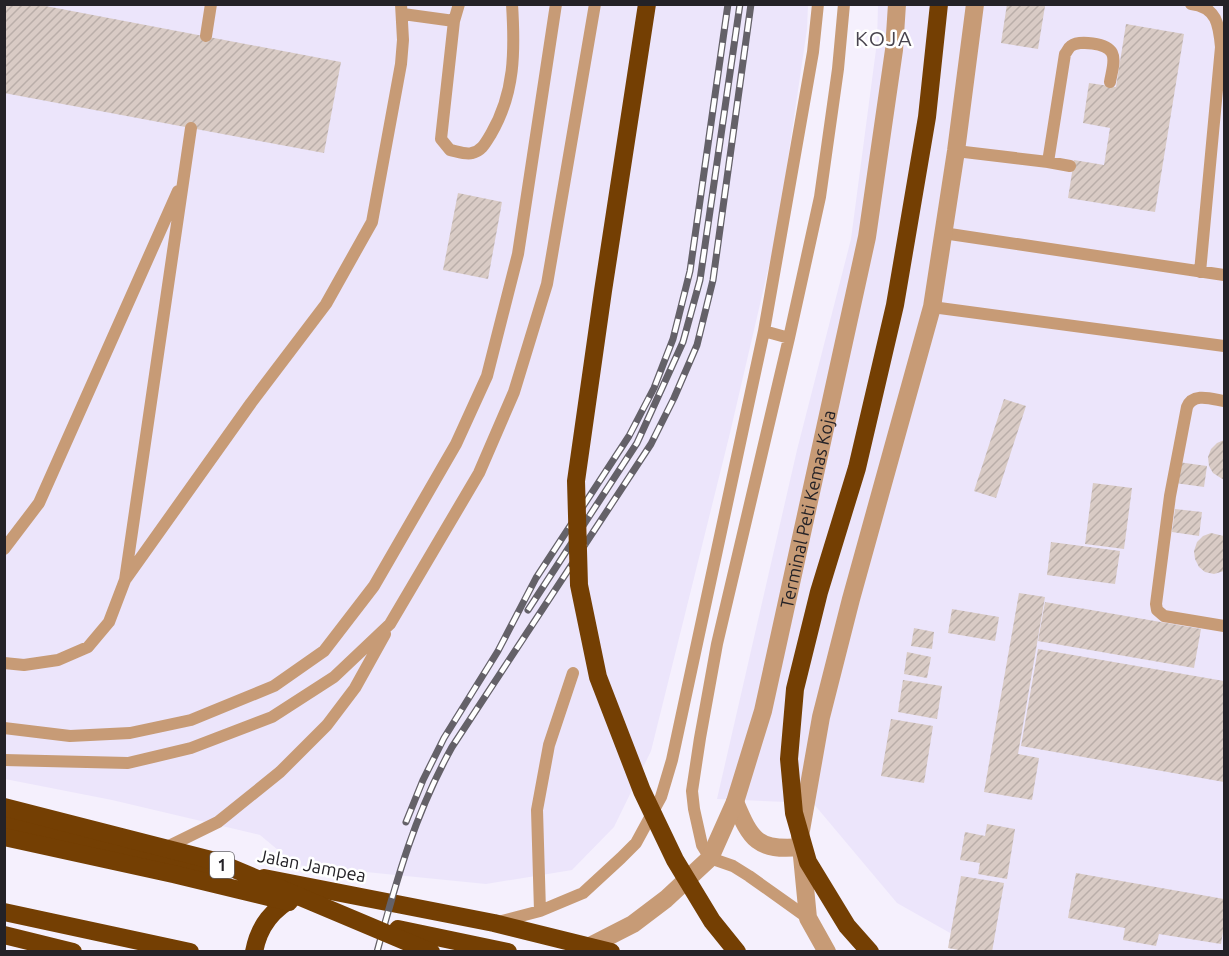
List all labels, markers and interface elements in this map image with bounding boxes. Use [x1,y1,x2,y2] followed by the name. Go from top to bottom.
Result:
[855,26,913,50] district label: KOJA
[776,408,839,610] street label: Terminal Peti Kemas Koja
[256,845,368,885] street label: Jalan Jampea
[210,852,234,878] road number: 1

